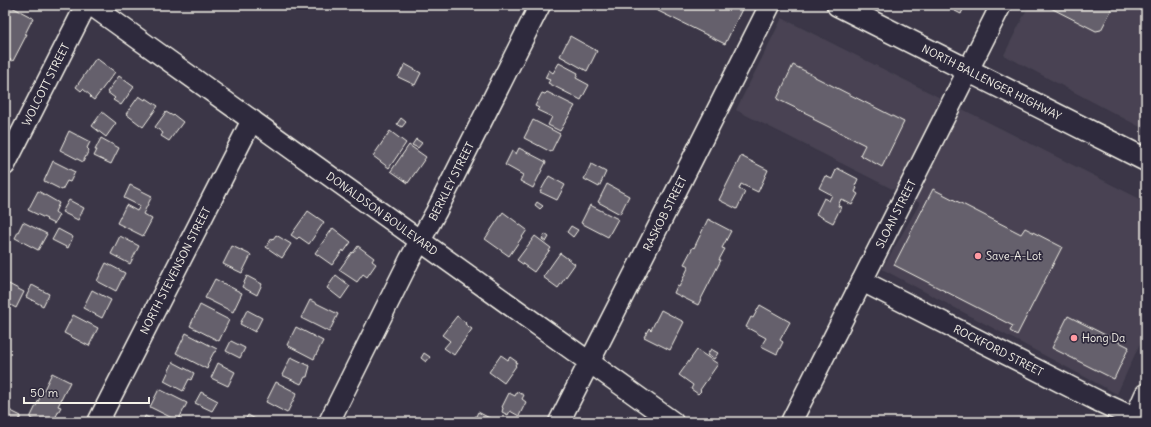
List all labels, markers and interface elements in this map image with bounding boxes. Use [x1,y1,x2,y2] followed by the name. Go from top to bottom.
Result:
[19,41,73,128] street label: WOLCOTT STREET
[920,41,1064,123] street label: NORTH BALLENGER HIGHWAY
[426,140,477,223] street label: BERKLEY STREET
[324,169,441,258] street label: DONALDSON BOULEVARD
[640,173,690,253] street label: RASKOB STREET
[873,177,919,251] street label: SLOAN STREET
[137,204,214,336] street label: NORTH STEVENSON STREET
[986,249,1042,263] place label: Save-A-Lot
[973,251,983,261] marker: Save-A-Lot
[951,322,1046,379] street label: ROCKFORD STREET
[1082,331,1125,345] place label: Hong Da
[1069,333,1079,343] marker: Hong Da
[24,379,149,405] scale bar
[30,385,59,400] text: 50 m

